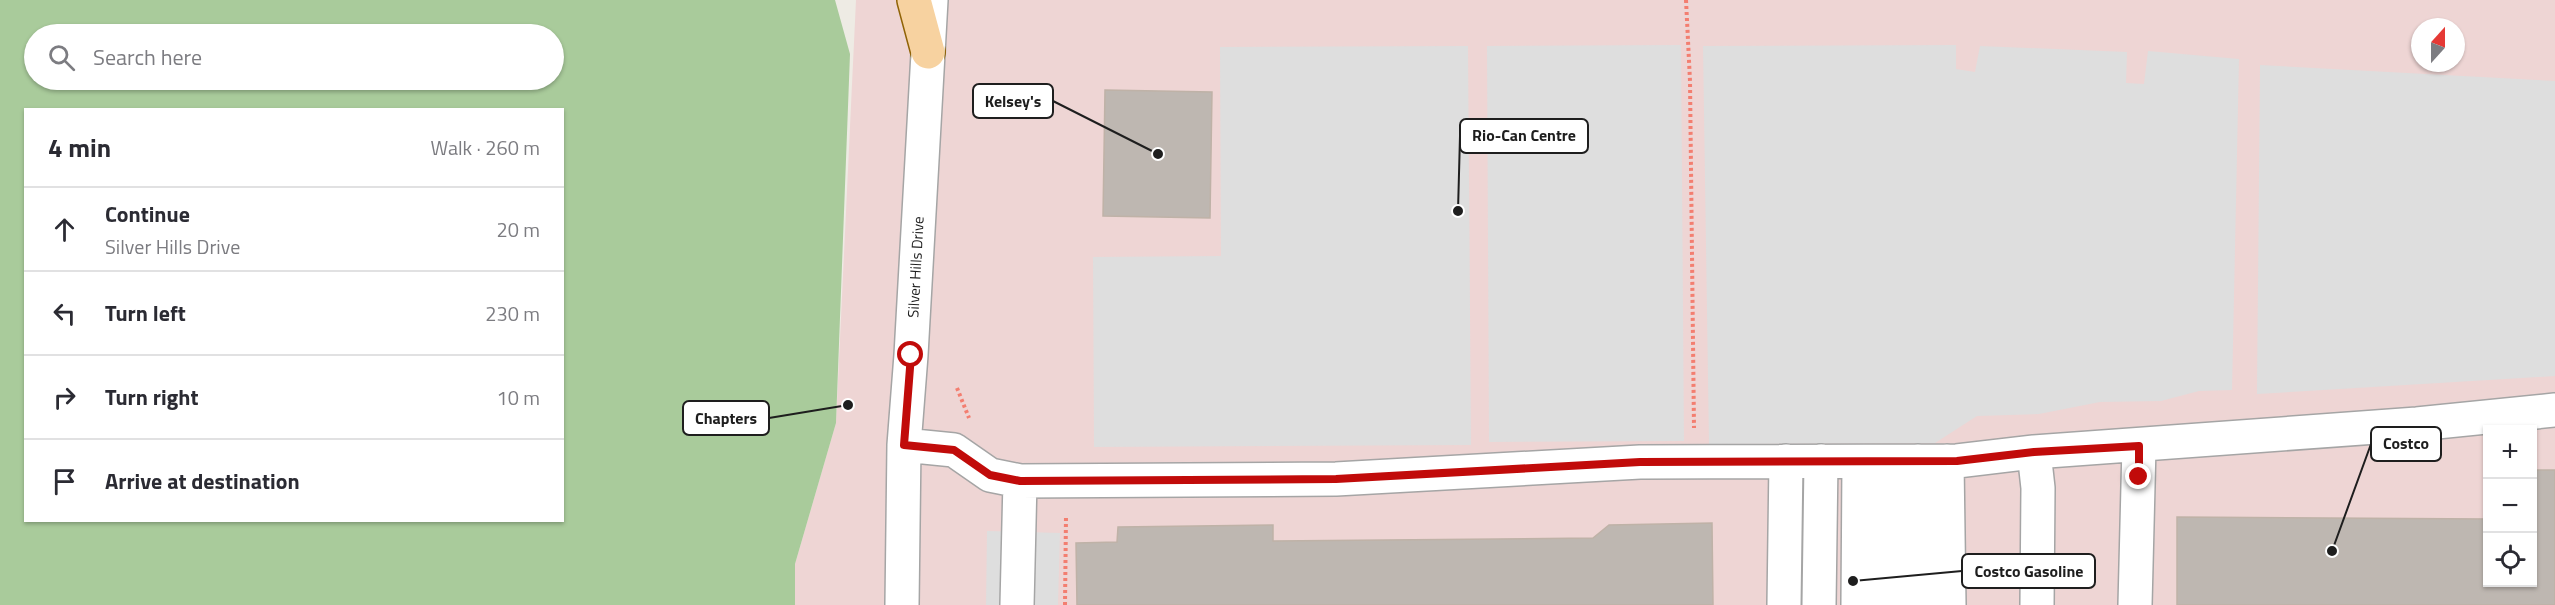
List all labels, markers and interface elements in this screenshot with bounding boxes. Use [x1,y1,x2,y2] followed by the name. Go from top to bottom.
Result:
[2411,18,2465,72] north arrow
[24,24,564,90] search box
[93,40,202,74] text: Search here
[45,41,78,74] icon: search
[973,84,1053,118] callout: Kelsey's
[985,89,1041,113] text: Kelsey's
[1460,119,1588,153] callout: Rio-Can Centre
[1472,123,1576,147] text: Rio-Can Centre
[48,128,111,167] text: 4 min
[431,132,540,163] text: Walk · 260 m
[105,197,190,231] text: Continue
[48,213,81,246] icon: ahead
[496,214,540,245] text: 20 m
[901,216,930,318] street label: Silver Hills Drive
[105,231,240,262] text: Silver Hills Drive
[105,296,186,330] text: Turn left
[48,297,81,330] icon: left
[485,298,540,329] text: 230 m
[897,341,923,367] route start
[105,380,199,414] text: Turn right
[48,381,81,414] icon: right
[496,382,540,413] text: 10 m
[683,401,769,435] callout: Chapters
[695,406,757,430] text: Chapters
[2483,425,2537,587] map controls
[2483,425,2537,479] button: +
[2371,427,2441,461] callout: Costco
[2383,431,2429,455] text: Costco
[2125,463,2151,489] route end
[105,464,300,498] text: Arrive at destination
[48,465,81,498] icon: arrive
[2483,479,2537,533] button: −
[2483,533,2537,587] button: locate
[1962,554,2095,588] callout: Costco Gasoline
[1974,559,2084,583] text: Costco Gasoline

